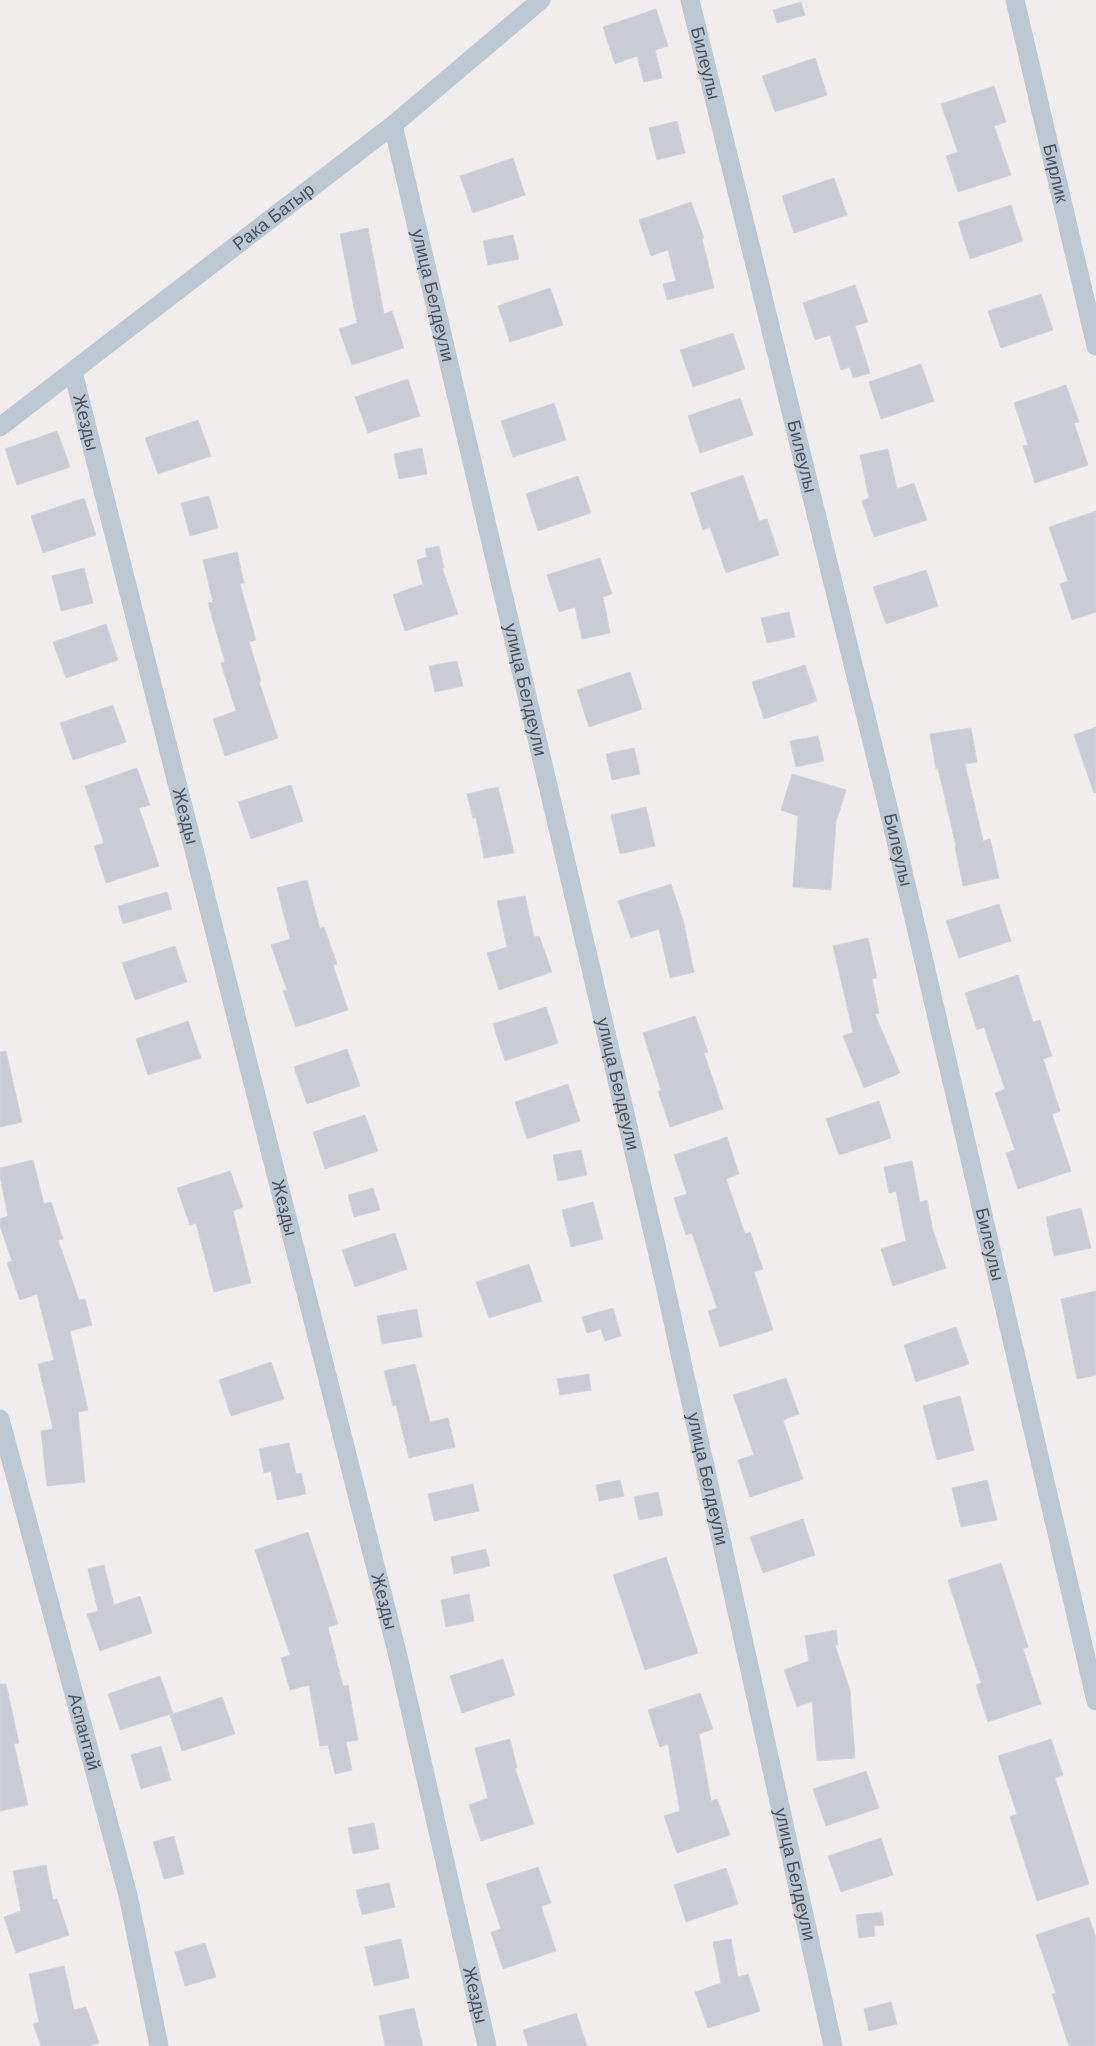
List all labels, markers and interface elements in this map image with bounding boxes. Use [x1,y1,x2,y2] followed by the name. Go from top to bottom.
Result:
[685,24,726,102] street label: Билеулы
[1037,141,1074,205] street label: Бирлик
[228,178,319,256] street label: Рака Батыр
[406,227,460,364] street label: улица Белдеули
[67,392,104,453] street label: Жезды
[782,418,823,495] street label: Билеулы
[498,621,553,758] street label: улица Белдеули
[167,785,204,847] street label: Жезды
[878,811,918,889] street label: Билеулы
[591,1015,645,1153] street label: улица Белдеули
[266,1177,303,1238] street label: Жезды
[970,1205,1010,1283] street label: Билеулы
[681,1410,734,1548] street label: улица Белдеули
[365,1570,403,1632] street label: Жезды
[62,1691,106,1773] street label: Аспантай
[769,1806,821,1943] street label: улица Белдеули
[457,1964,493,2025] street label: Жезды

